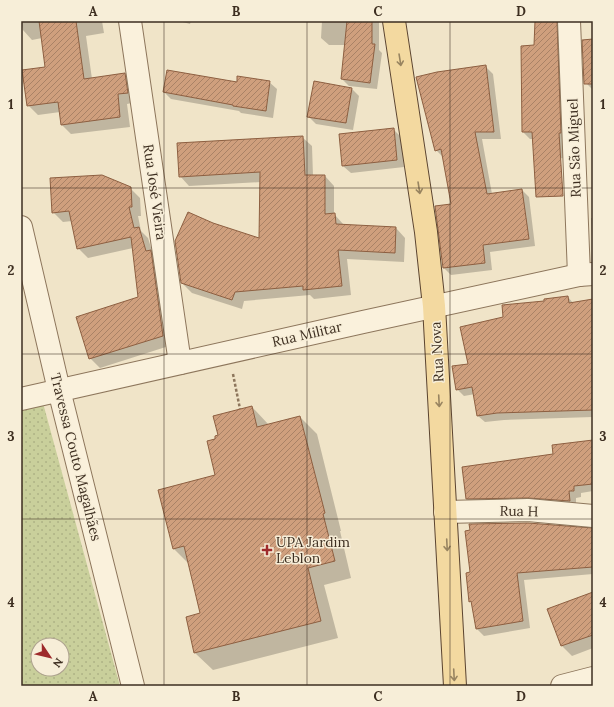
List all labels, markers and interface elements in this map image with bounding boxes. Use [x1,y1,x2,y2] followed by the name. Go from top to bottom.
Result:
[89,3,98,20] text: A
[232,3,241,20] text: B
[374,3,383,20] text: C
[516,3,526,20] text: D
[396,53,404,66] one-way arrow
[8,96,14,113] text: 1
[600,96,606,113] text: 1
[563,98,585,198] street label: Rua São Miguel
[139,143,171,241] street label: Rua José Vieira
[415,181,423,194] one-way arrow
[8,262,15,279] text: 2
[600,262,607,279] text: 2
[270,317,344,351] street label: Rua Militar
[426,321,448,383] street label: Rua Nova
[46,371,106,543] street label: Travessa Couto Magalhães
[436,394,443,407] one-way arrow
[7,428,15,445] text: 3
[599,428,607,445] text: 3
[499,502,539,520] street label: Rua H
[276,533,350,567] place label: UPA Jardim Leblon
[443,538,451,551] one-way arrow
[261,544,273,556] marker: UPA Jardim Leblon
[7,594,15,611] text: 4
[599,594,607,611] text: 4
[30,637,70,677] north arrow
[50,655,66,671] text: N
[451,668,458,681] one-way arrow
[89,688,98,705] text: A
[232,688,241,705] text: B
[374,688,383,705] text: C
[516,688,526,705] text: D

